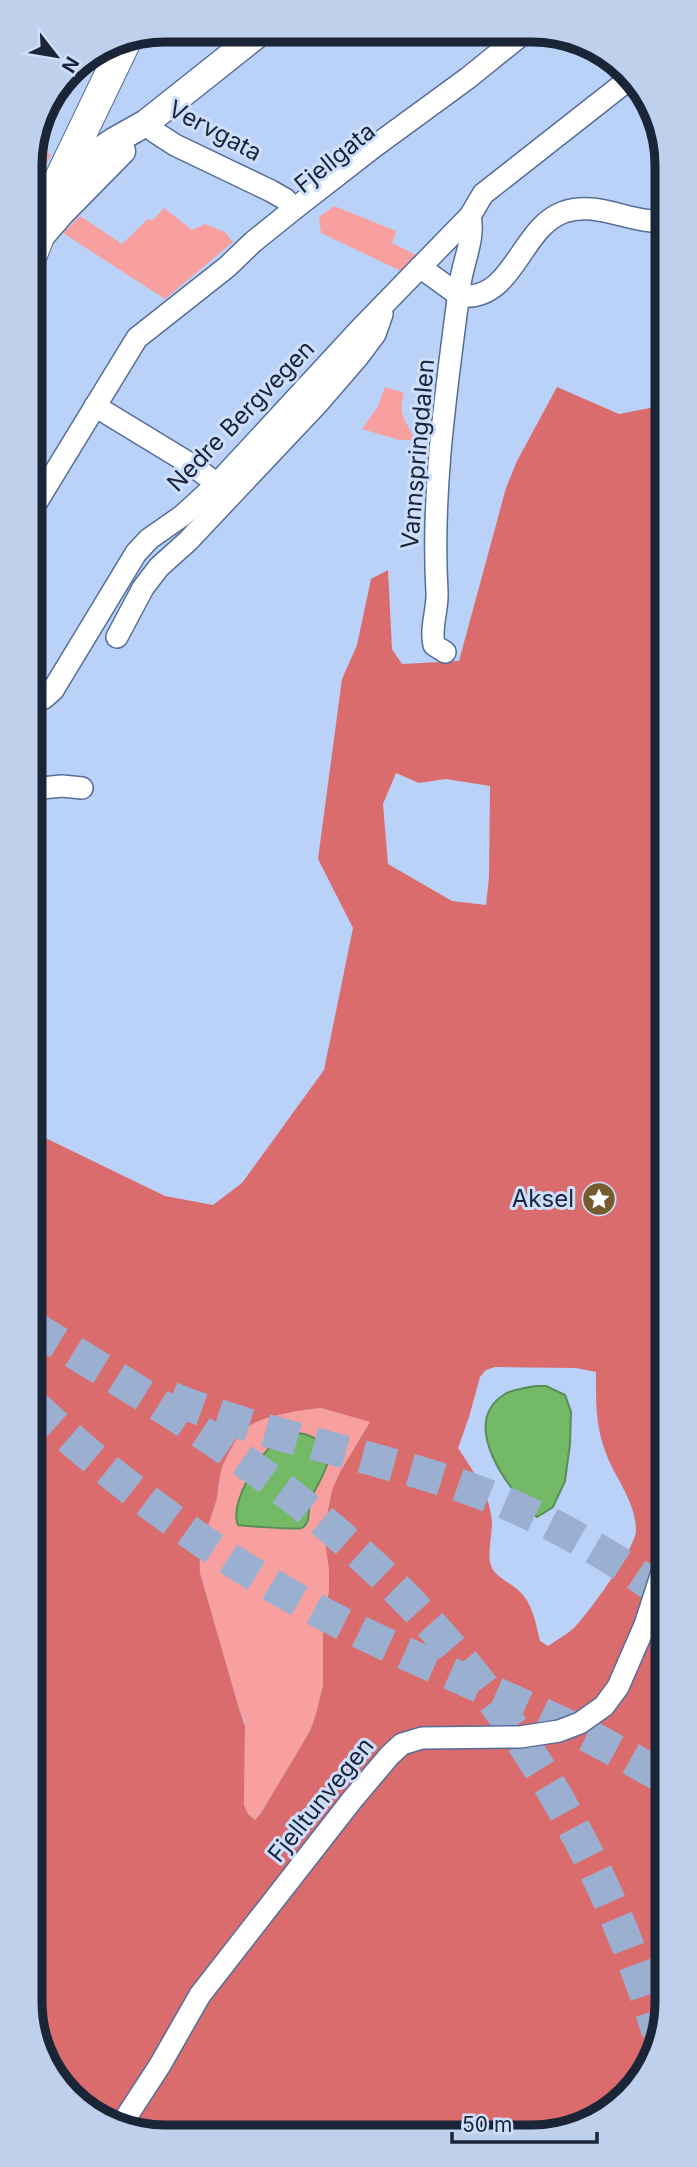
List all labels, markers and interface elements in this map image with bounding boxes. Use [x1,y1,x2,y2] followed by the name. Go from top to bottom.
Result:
[21,21,91,91] north arrow
[57,52,84,77] text: N
[164,94,267,167] street label: Vervgata
[289,116,381,199] street label: Fjellgata
[161,334,320,497] street label: Nedre Bergvegen
[395,358,440,550] street label: Vannspringdalen
[580,1180,618,1218] place icon: Aksel
[512,1184,574,1213] place label: Aksel
[262,1732,380,1868] street label: Fjelltunvegen
[452,2100,597,2144] scale bar
[462,2112,512,2137] text: 50 m

